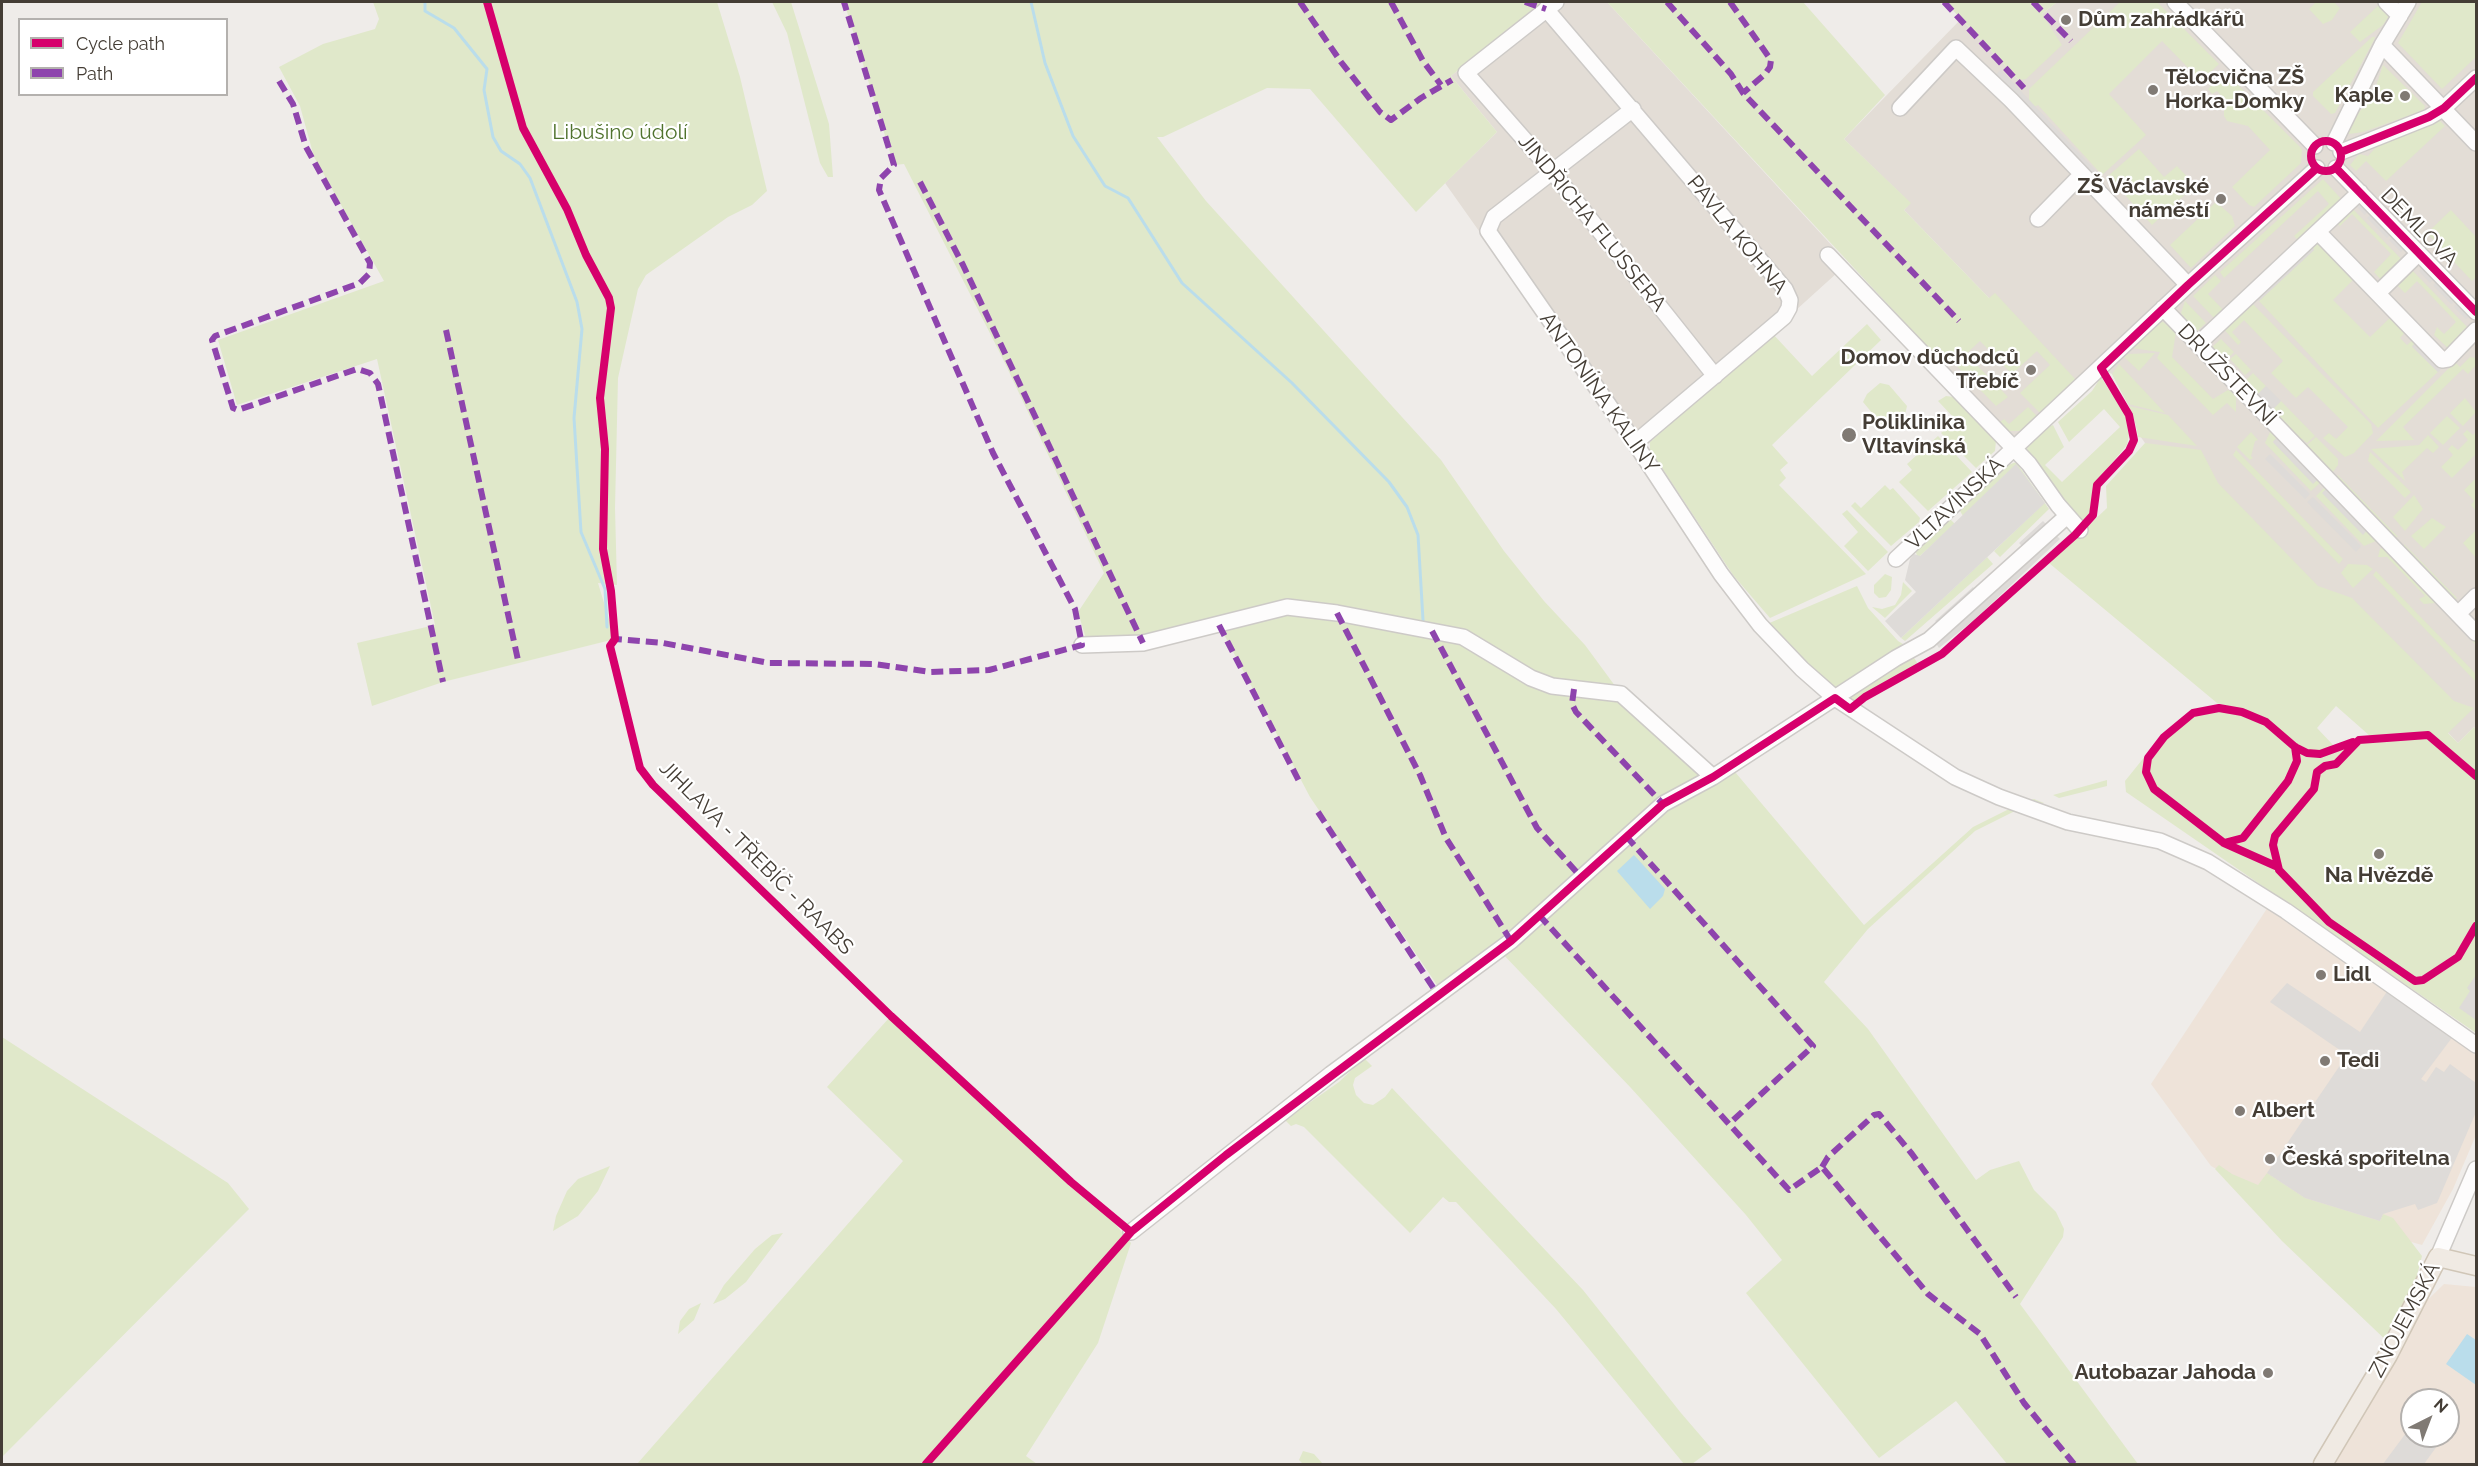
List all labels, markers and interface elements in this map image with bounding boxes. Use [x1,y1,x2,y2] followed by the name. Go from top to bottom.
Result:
[2078,7,2244,33] place label: Dům zahrádkářů
[2059,13,2073,27] marker: Dům zahrádkářů
[18,18,228,96] legend
[76,33,165,54] text: Cycle path
[76,63,113,84] text: Path
[2165,65,2304,115] place label: Tělocvična ZŠ Horka-Domky
[2146,83,2160,97] marker: Tělocvična ZŠ Horka-Domky
[2334,83,2393,109] place label: Kaple
[2398,89,2412,103] marker: Kaple
[552,120,688,146] park label: Libušino údolí
[1513,129,1671,317] street label: JINDŘICHA FLUSSERA
[1681,171,1793,299] street label: PAVLA KOHNA
[2077,174,2209,224] place label: ZŠ Václavské náměstí
[2375,183,2463,273] street label: DEMLOVA
[2214,192,2228,206] marker: ZŠ Václavské náměstí
[1534,308,1664,478] street label: ANTONÍNA KALINY
[2172,319,2282,431] street label: DRUŽSTEVNÍ
[1841,345,2019,395] place label: Domov důchodců Třebíč
[2024,363,2038,377] marker: Domov důchodců Třebíč
[1862,410,1966,460] place label: Poliklinika Vltavínská
[1840,426,1858,444] marker: Poliklinika Vltavínská
[1901,452,2009,556] street label: VLTAVÍNSKÁ
[654,756,858,960] street label: JIHLAVA - TŘEBÍČ - RAABS
[2372,847,2386,861] marker: Na Hvězdě
[2325,863,2433,889] place label: Na Hvězdě
[2333,962,2371,988] place label: Lidl
[2314,968,2328,982] marker: Lidl
[2337,1048,2379,1074] place label: Tedi
[2318,1054,2332,1068] marker: Tedi
[2252,1098,2315,1124] place label: Albert
[2233,1104,2247,1118] marker: Albert
[2282,1146,2450,1172] place label: Česká spořitelna
[2263,1152,2277,1166] marker: Česká spořitelna
[2364,1258,2446,1382] street label: ZNOJEMSKÁ
[2074,1360,2256,1386] place label: Autobazar Jahoda
[2261,1366,2275,1380] marker: Autobazar Jahoda
[2400,1388,2460,1448] north arrow
[2430,1395,2452,1417] text: N

